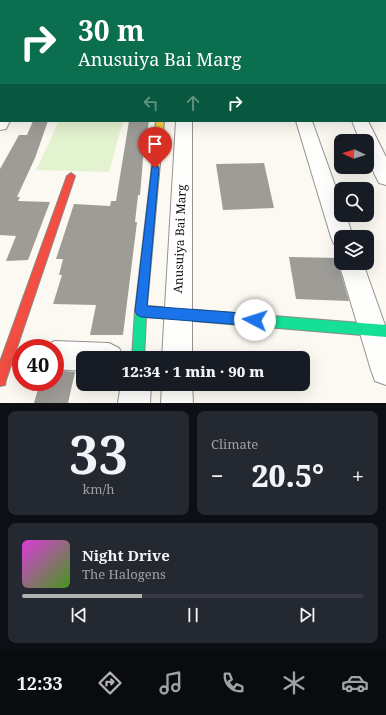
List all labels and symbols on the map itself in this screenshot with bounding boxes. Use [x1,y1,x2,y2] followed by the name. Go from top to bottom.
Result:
[138,127,172,168] pin
[334,134,374,174] north arrow
[169,184,190,294] street label: Anusuiya Bai Marg
[234,299,276,341] position arrow
[12,339,64,391] speed limit sign: 40

